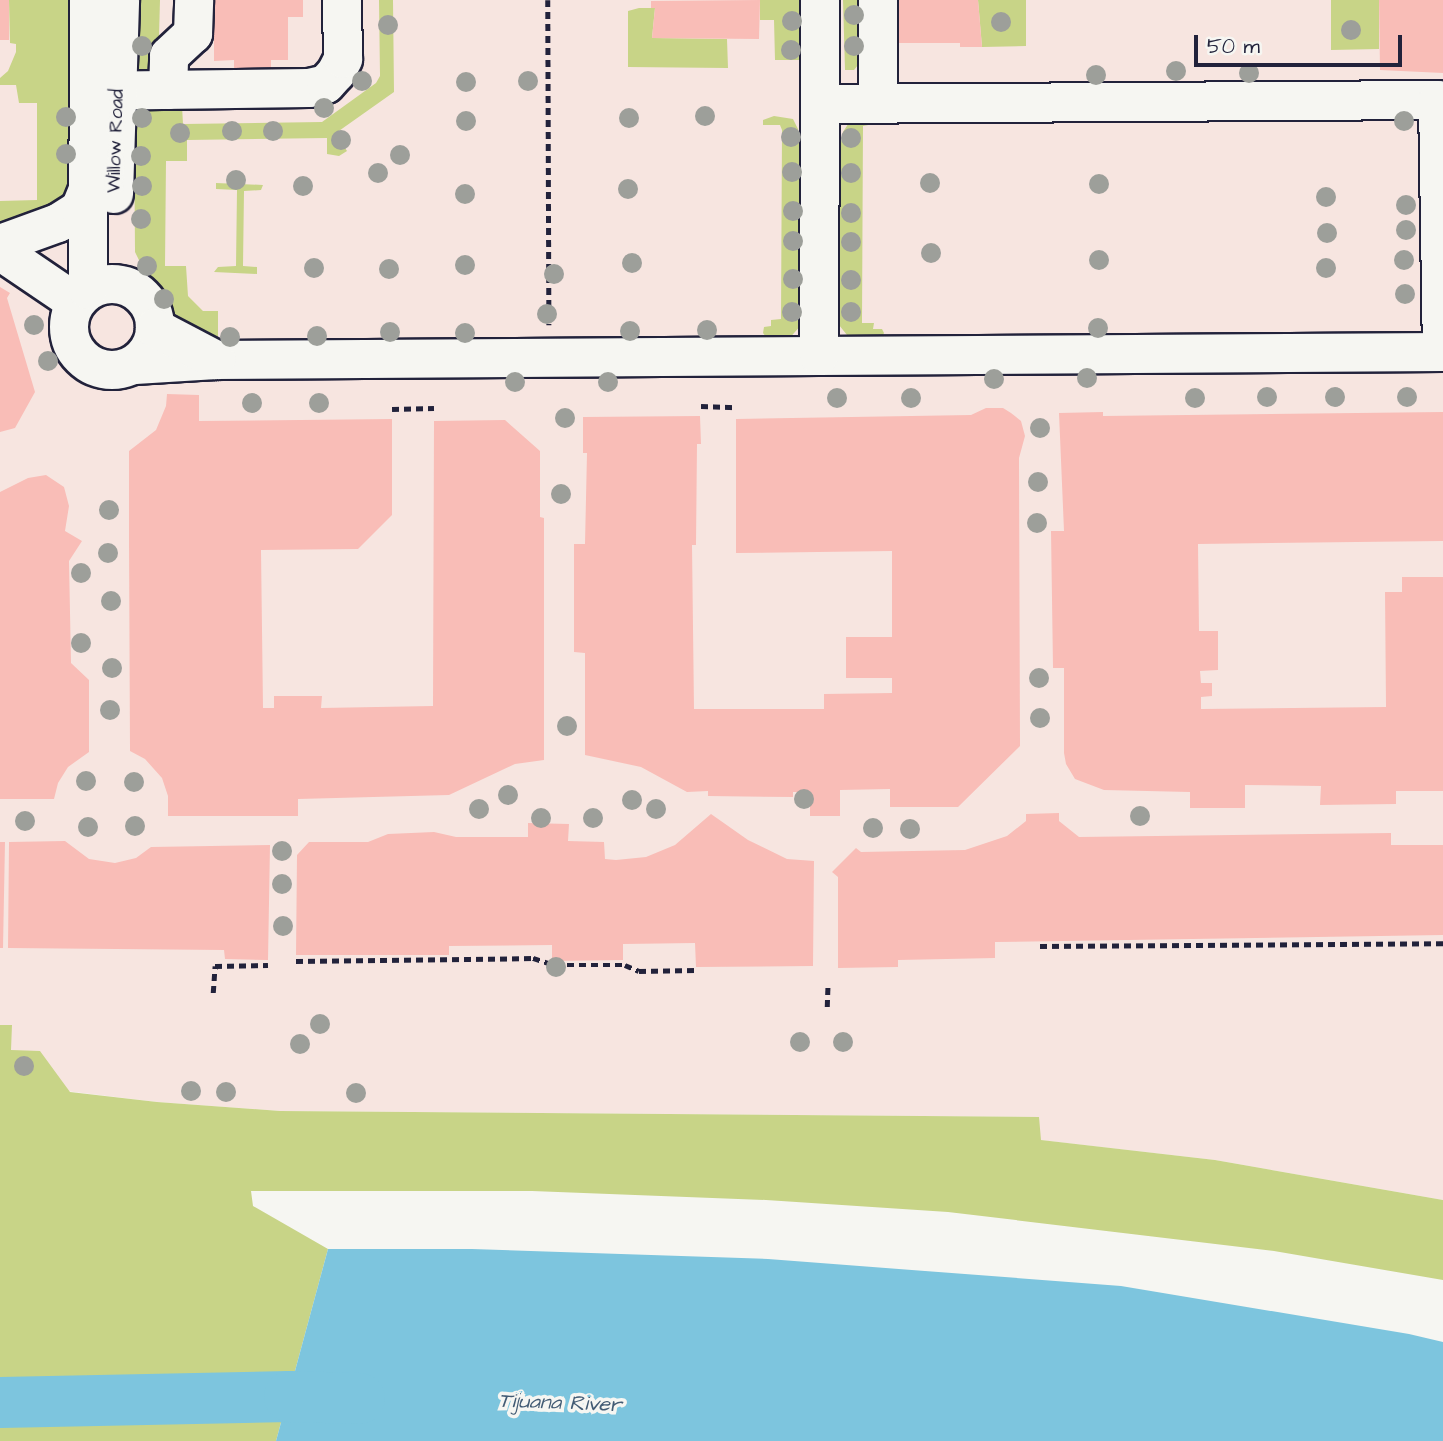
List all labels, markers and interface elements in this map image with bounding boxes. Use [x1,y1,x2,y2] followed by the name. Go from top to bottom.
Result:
[1198,21,1406,65] scale bar
[1207,32,1260,61] text: 50 m
[103,89,129,193] street label: Willow Road
[498,1388,622,1418] water label: Tijuana River

